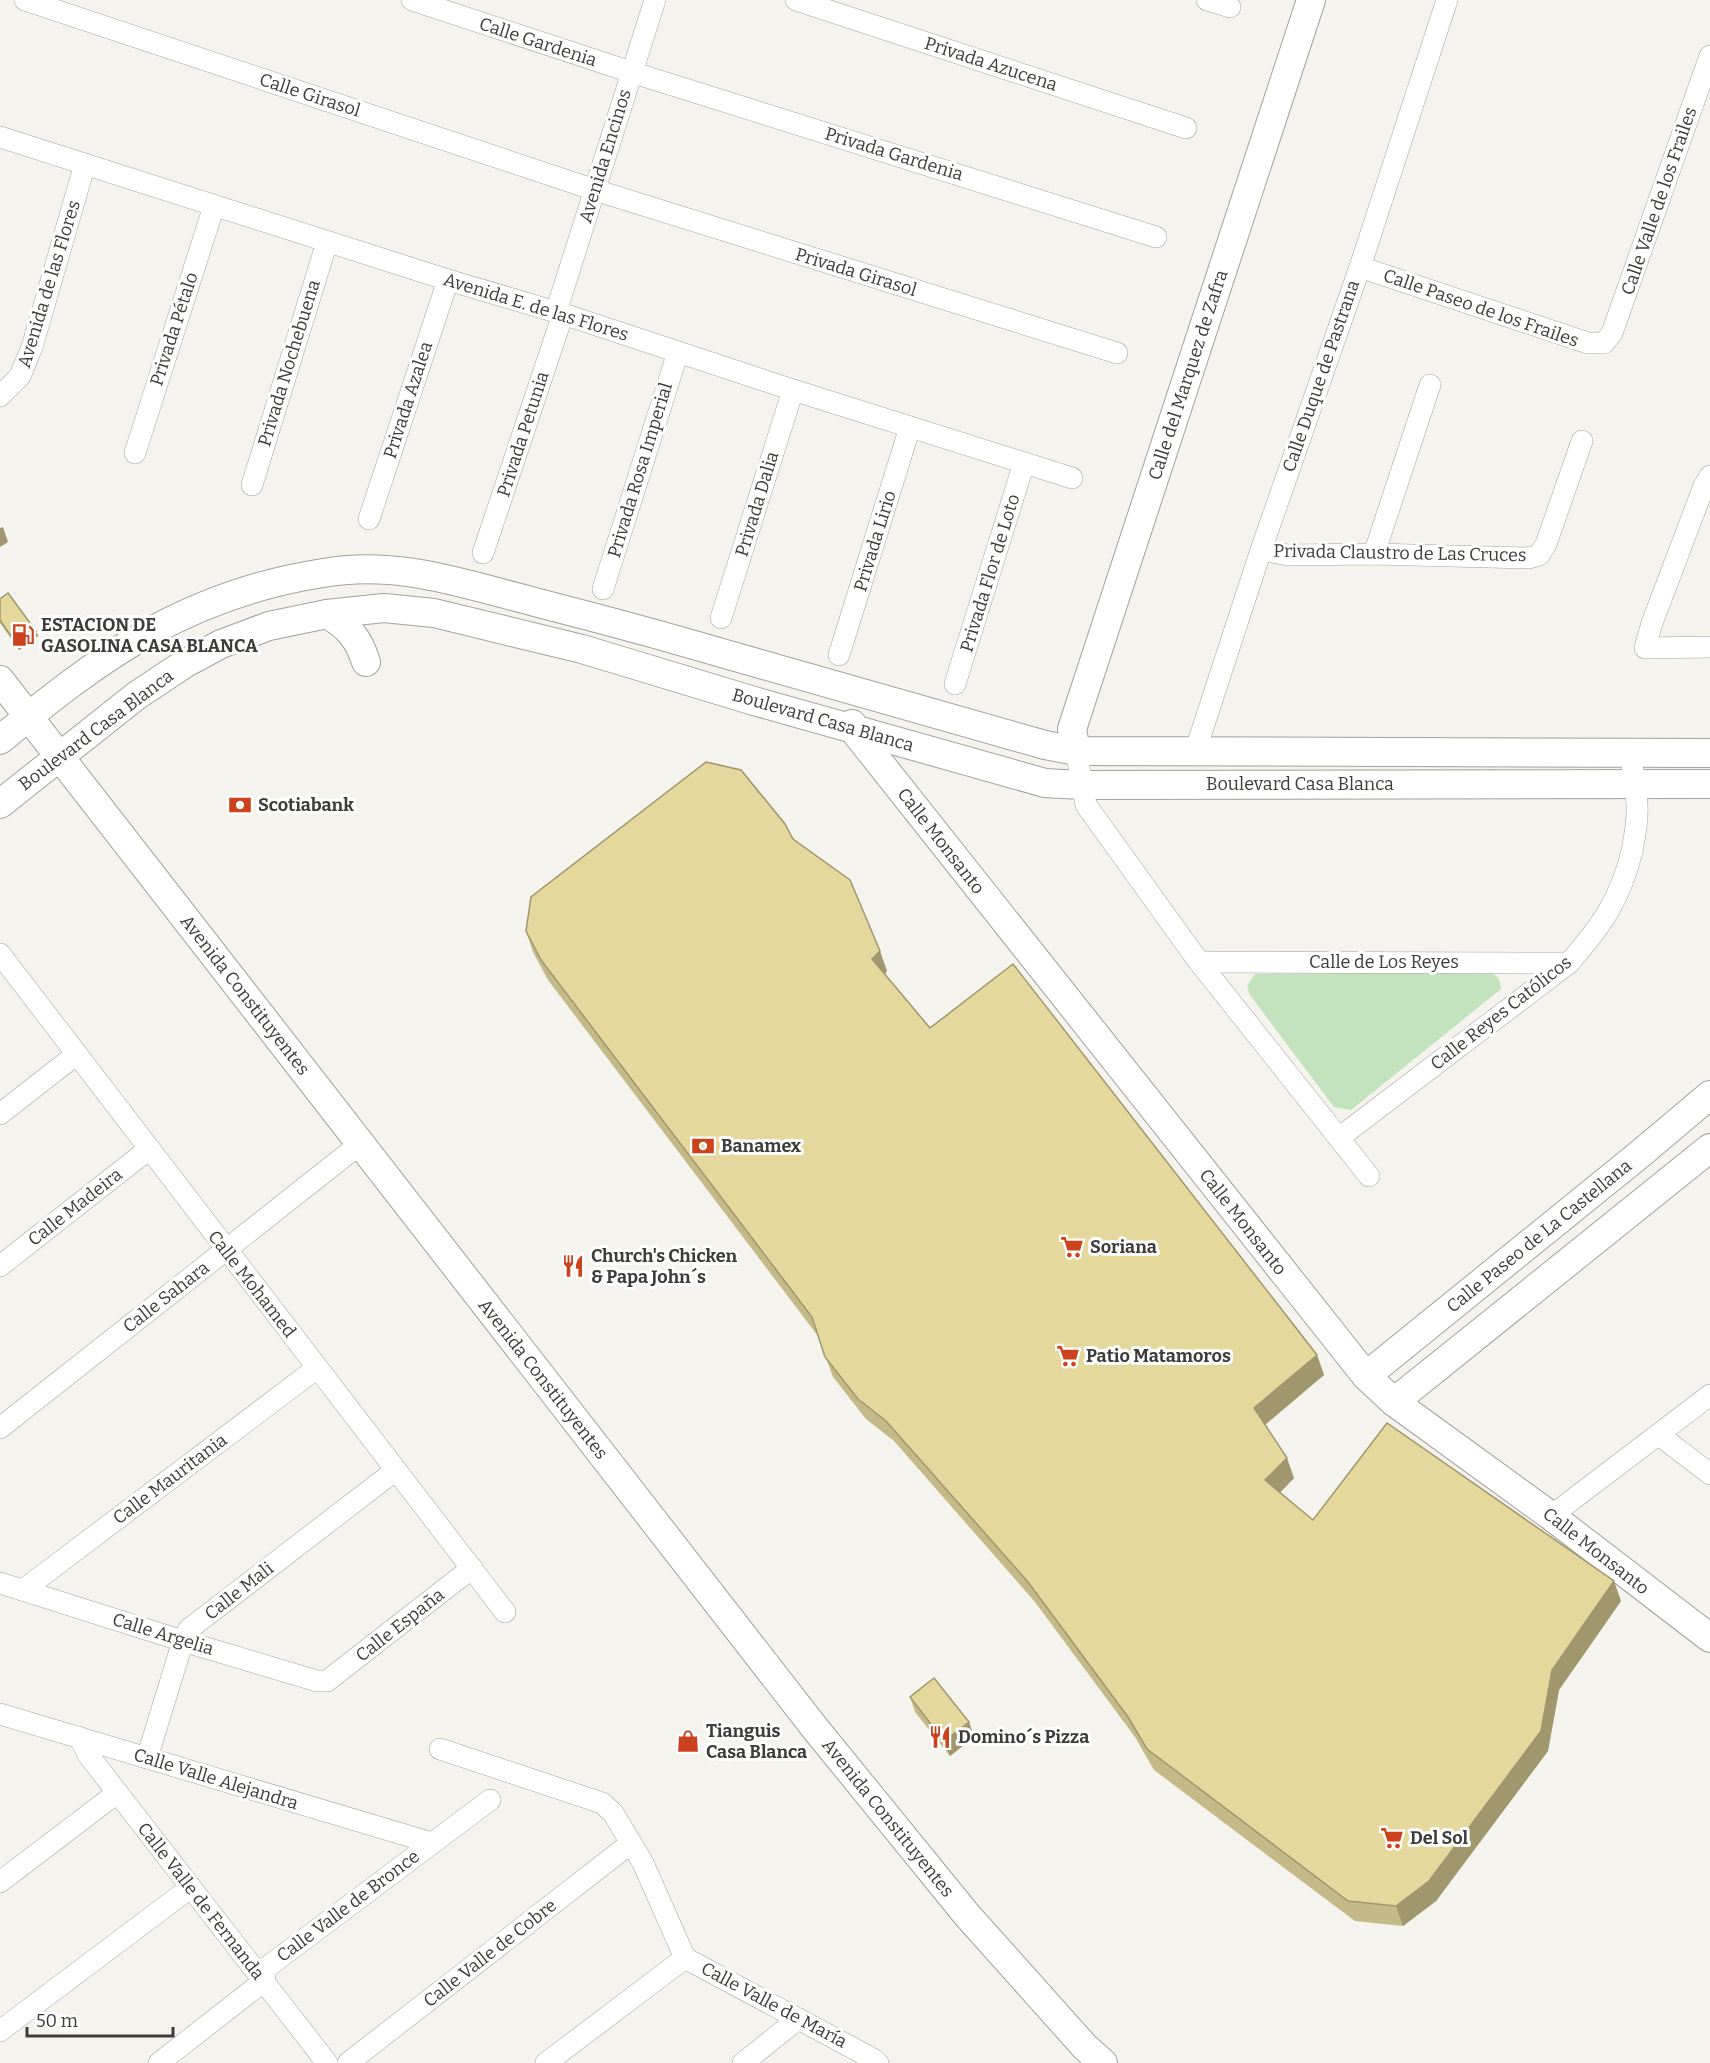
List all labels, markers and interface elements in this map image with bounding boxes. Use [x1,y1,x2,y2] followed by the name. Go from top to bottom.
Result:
[476,13,600,71] street label: Calle Gardenia
[922,32,1060,96] street label: Privada Azucena
[257,68,363,122] street label: Calle Girasol
[574,87,636,225] street label: Avenida Encinos
[1616,104,1702,298] street label: Calle Valle de los Frailes
[822,123,966,186] street label: Privada Gardenia
[13,198,85,370] street label: Avenida de las Flores
[792,243,920,301] street label: Privada Girasol
[1380,264,1582,352] street label: Calle Paseo de los Frailes
[1144,267,1232,483] street label: Calle del Marquez de Zafra
[441,268,631,346] street label: Avenida E. de las Flores
[145,269,203,389] street label: Privada Pétalo
[253,277,325,449] street label: Privada Nochebuena
[1278,277,1364,475] street label: Calle Duque de Pastrana
[379,339,437,461] street label: Privada Azalea
[492,368,554,499] street label: Privada Petunia
[603,380,677,560] street label: Privada Rosa Imperial
[731,449,783,559] street label: Privada Dalia
[849,488,901,594] street label: Privada Lirio
[956,491,1024,655] street label: Privada Flor de Loto
[1273,540,1527,566] street label: Privada Claustro de Las Cruces
[41,614,258,657] place label: ESTACION DE GASOLINA CASA BLANCA
[10,622,36,648] fuel station icon: ESTACION DE GASOLINA CASA BLANCA
[14,665,178,795] street label: Boulevard Casa Blanca
[730,684,916,756] street label: Boulevard Casa Blanca
[1206,773,1394,795] street label: Boulevard Casa Blanca
[893,783,989,899] street label: Calle Monsanto
[227,792,253,818] bank icon: Scotiabank
[258,794,354,816] place label: Scotiabank
[176,910,314,1080] street label: Avenida Constituyentes
[1309,951,1459,973] street label: Calle de Los Reyes
[1426,951,1576,1075] street label: Calle Reyes Católicos
[690,1133,716,1159] bank icon: Banamex
[721,1135,802,1157] place label: Banamex
[1442,1154,1636,1317] street label: Calle Paseo de La Castellana
[23,1163,127,1251] street label: Calle Madeira
[1195,1164,1291,1280] street label: Calle Monsanto
[203,1226,301,1342] street label: Calle Mohamed
[1059,1234,1085,1260] supermarket icon: Soriana
[1090,1236,1157,1258] place label: Soriana
[591,1245,738,1288] place label: Church's Chicken & Papa John´s
[560,1253,586,1279] restaurant icon: Church's Chicken & Papa John´s
[118,1256,214,1337] street label: Calle Sahara
[474,1294,612,1464] street label: Avenida Constituyentes
[1055,1343,1081,1369] supermarket icon: Patio Matamoros
[1086,1345,1231,1367] place label: Patio Matamoros
[109,1429,232,1529] street label: Calle Mauritania
[1538,1503,1654,1599] street label: Calle Monsanto
[200,1557,278,1625] street label: Calle Mali
[351,1584,449,1666] street label: Calle España
[110,1608,216,1660] street label: Calle Argelia
[706,1720,807,1763] place label: Tianguis Casa Blanca
[927,1724,953,1750] restaurant icon: Domino´s Pizza
[958,1726,1089,1748] place label: Domino´s Pizza
[675,1728,701,1754] shop icon: Tianguis Casa Blanca
[817,1734,959,1902] street label: Avenida Constituyentes
[131,1744,301,1815] street label: Calle Valle Alejandra
[133,1818,269,1984] street label: Calle Valle de Fernanda
[1379,1825,1405,1851] supermarket icon: Del Sol
[1410,1827,1469,1849] place label: Del Sol
[272,1845,424,1967] street label: Calle Valle de Bronce
[419,1894,561,2012] street label: Calle Valle de Cobre
[697,1957,851,2053] street label: Calle Valle de María
[27,2000,172,2038] scale bar
[36,2010,78,2032] text: 50 m

